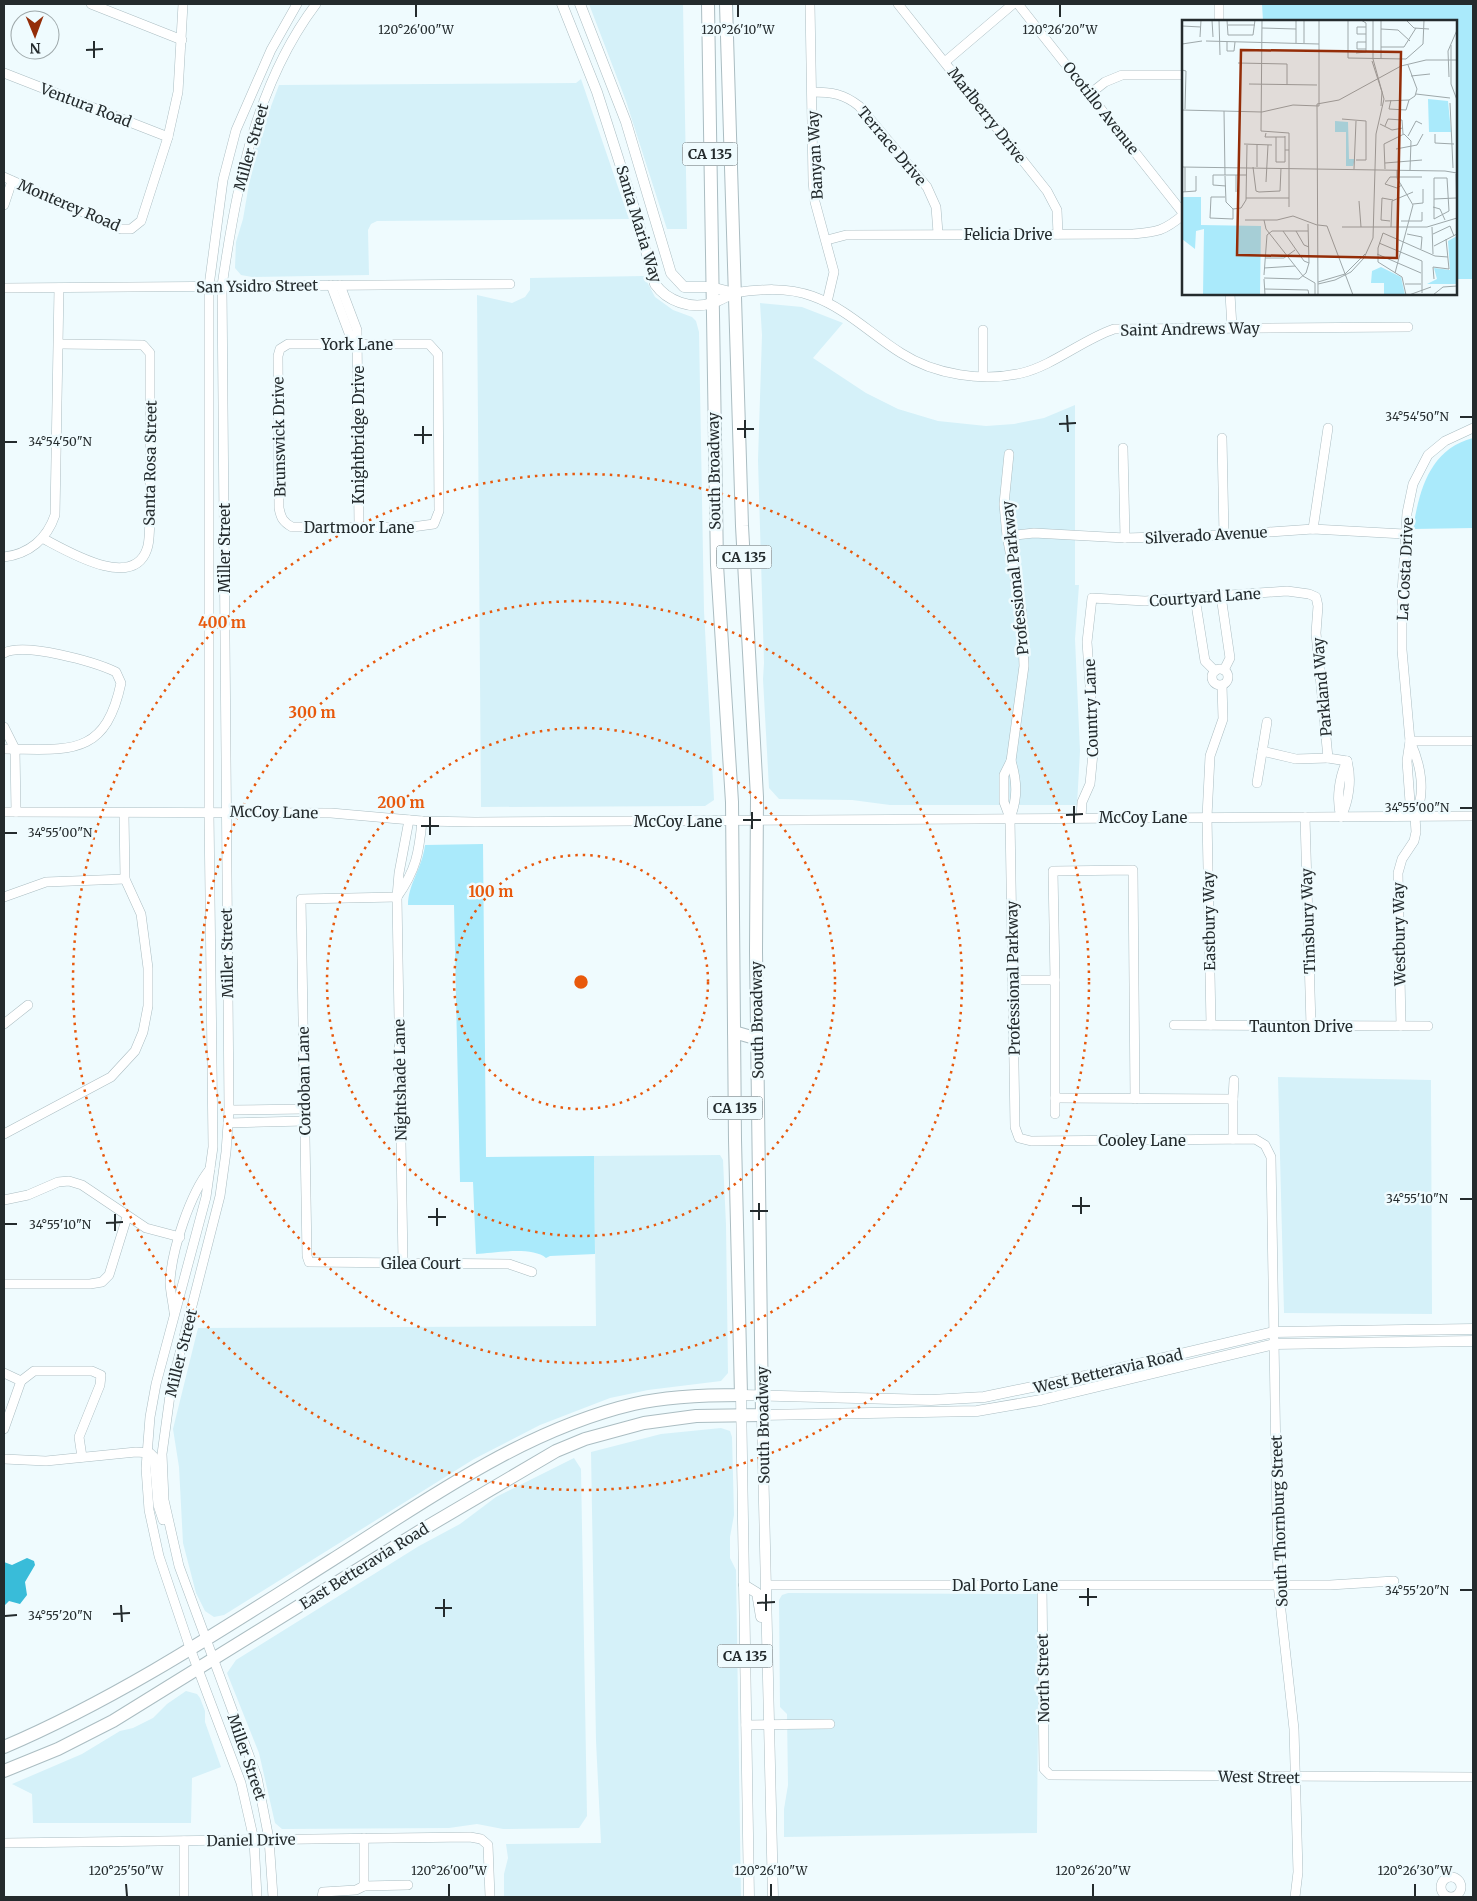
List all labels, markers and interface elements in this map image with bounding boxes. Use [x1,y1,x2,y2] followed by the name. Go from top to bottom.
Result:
[10,10,60,60] north arrow
[1182,20,1457,295] inset map
[378,22,455,37] text: 120°26'00"W
[702,22,775,37] text: 120°26'10"W
[1023,22,1098,37] text: 120°26'20"W
[30,39,41,57] text: N
[1059,58,1143,158] street label: Ocotillo Avenue
[944,63,1030,167] street label: Marlberry Drive
[37,78,134,131] street label: Ventura Road
[229,101,273,193] street label: Miller Street
[854,103,931,189] street label: Terrace Drive
[803,110,827,200] street label: Banyan Way
[682,142,738,166] road number: CA 135
[612,163,666,285] street label: Santa Maria Way
[15,175,123,235] street label: Monterey Road
[964,225,1053,244] street label: Felicia Drive
[196,275,318,297] street label: San Ysidro Street
[1120,318,1260,340] street label: Saint Andrews Way
[320,335,393,354] street label: York Lane
[349,366,368,504] street label: Knightbridge Drive
[268,376,290,497] street label: Brunswick Drive
[139,400,161,526] street label: Santa Rosa Street
[1385,409,1450,424] text: 34°54'50"N
[703,412,725,530] street label: South Broadway
[28,434,93,449] text: 34°54'50"N
[997,500,1033,656] street label: Professional Parkway
[215,503,234,593] street label: Miller Street
[1393,517,1417,621] street label: La Costa Drive
[304,518,415,537] street label: Dartmoor Lane
[1144,522,1268,548] street label: Silverado Avenue
[716,546,772,568] road number: CA 135
[1149,584,1261,610] street label: Courtyard Lane
[198,613,246,632] text: 400 m
[1308,636,1336,737] street label: Parkland Way
[1080,658,1102,757] street label: Country Lane
[288,703,336,722] text: 300 m
[377,793,425,812] text: 200 m
[1385,800,1450,815] text: 34°55'00"N
[230,802,319,822] street label: McCoy Lane
[1099,808,1187,827] street label: McCoy Lane
[634,812,722,831] street label: McCoy Lane
[28,825,93,840] text: 34°55'00"N
[1297,868,1319,974] street label: Timsbury Way
[1199,871,1219,971] street label: Eastbury Way
[469,882,513,901] text: 100 m
[1389,882,1409,987] street label: Westbury Way
[1002,900,1024,1056] street label: Professional Parkway
[217,908,237,998] street label: Miller Street
[746,961,768,1079] street label: South Broadway
[572,973,590,991] centre of rings
[1249,1017,1353,1036] street label: Taunton Drive
[389,1019,411,1141] street label: Nightshade Lane
[294,1026,314,1136] street label: Cordoban Lane
[708,1096,762,1120] road number: CA 135
[1098,1131,1186,1150] street label: Cooley Lane
[1386,1191,1449,1206] text: 34°55'10"N
[29,1217,92,1232] text: 34°55'10"N
[381,1254,461,1273] street label: Gilea Court
[161,1307,201,1399] street label: Miller Street
[1031,1345,1184,1398] street label: West Betteravia Road
[752,1366,774,1484] street label: South Broadway
[1266,1435,1291,1607] street label: South Thornburg Street
[296,1519,432,1613] street label: East Betteravia Road
[952,1576,1058,1595] street label: Dal Porto Lane
[1385,1583,1450,1598] text: 34°55'20"N
[28,1608,93,1623] text: 34°55'20"N
[1033,1633,1053,1723] street label: North Street
[718,1644,772,1668] road number: CA 135
[223,1711,271,1803] street label: Miller Street
[1217,1767,1300,1787] street label: West Street
[206,1830,296,1850] street label: Daniel Drive
[89,1863,164,1878] text: 120°25'50"W
[411,1863,488,1878] text: 120°26'00"W
[735,1863,808,1878] text: 120°26'10"W
[1056,1863,1131,1878] text: 120°26'20"W
[1378,1863,1453,1878] text: 120°26'30"W

